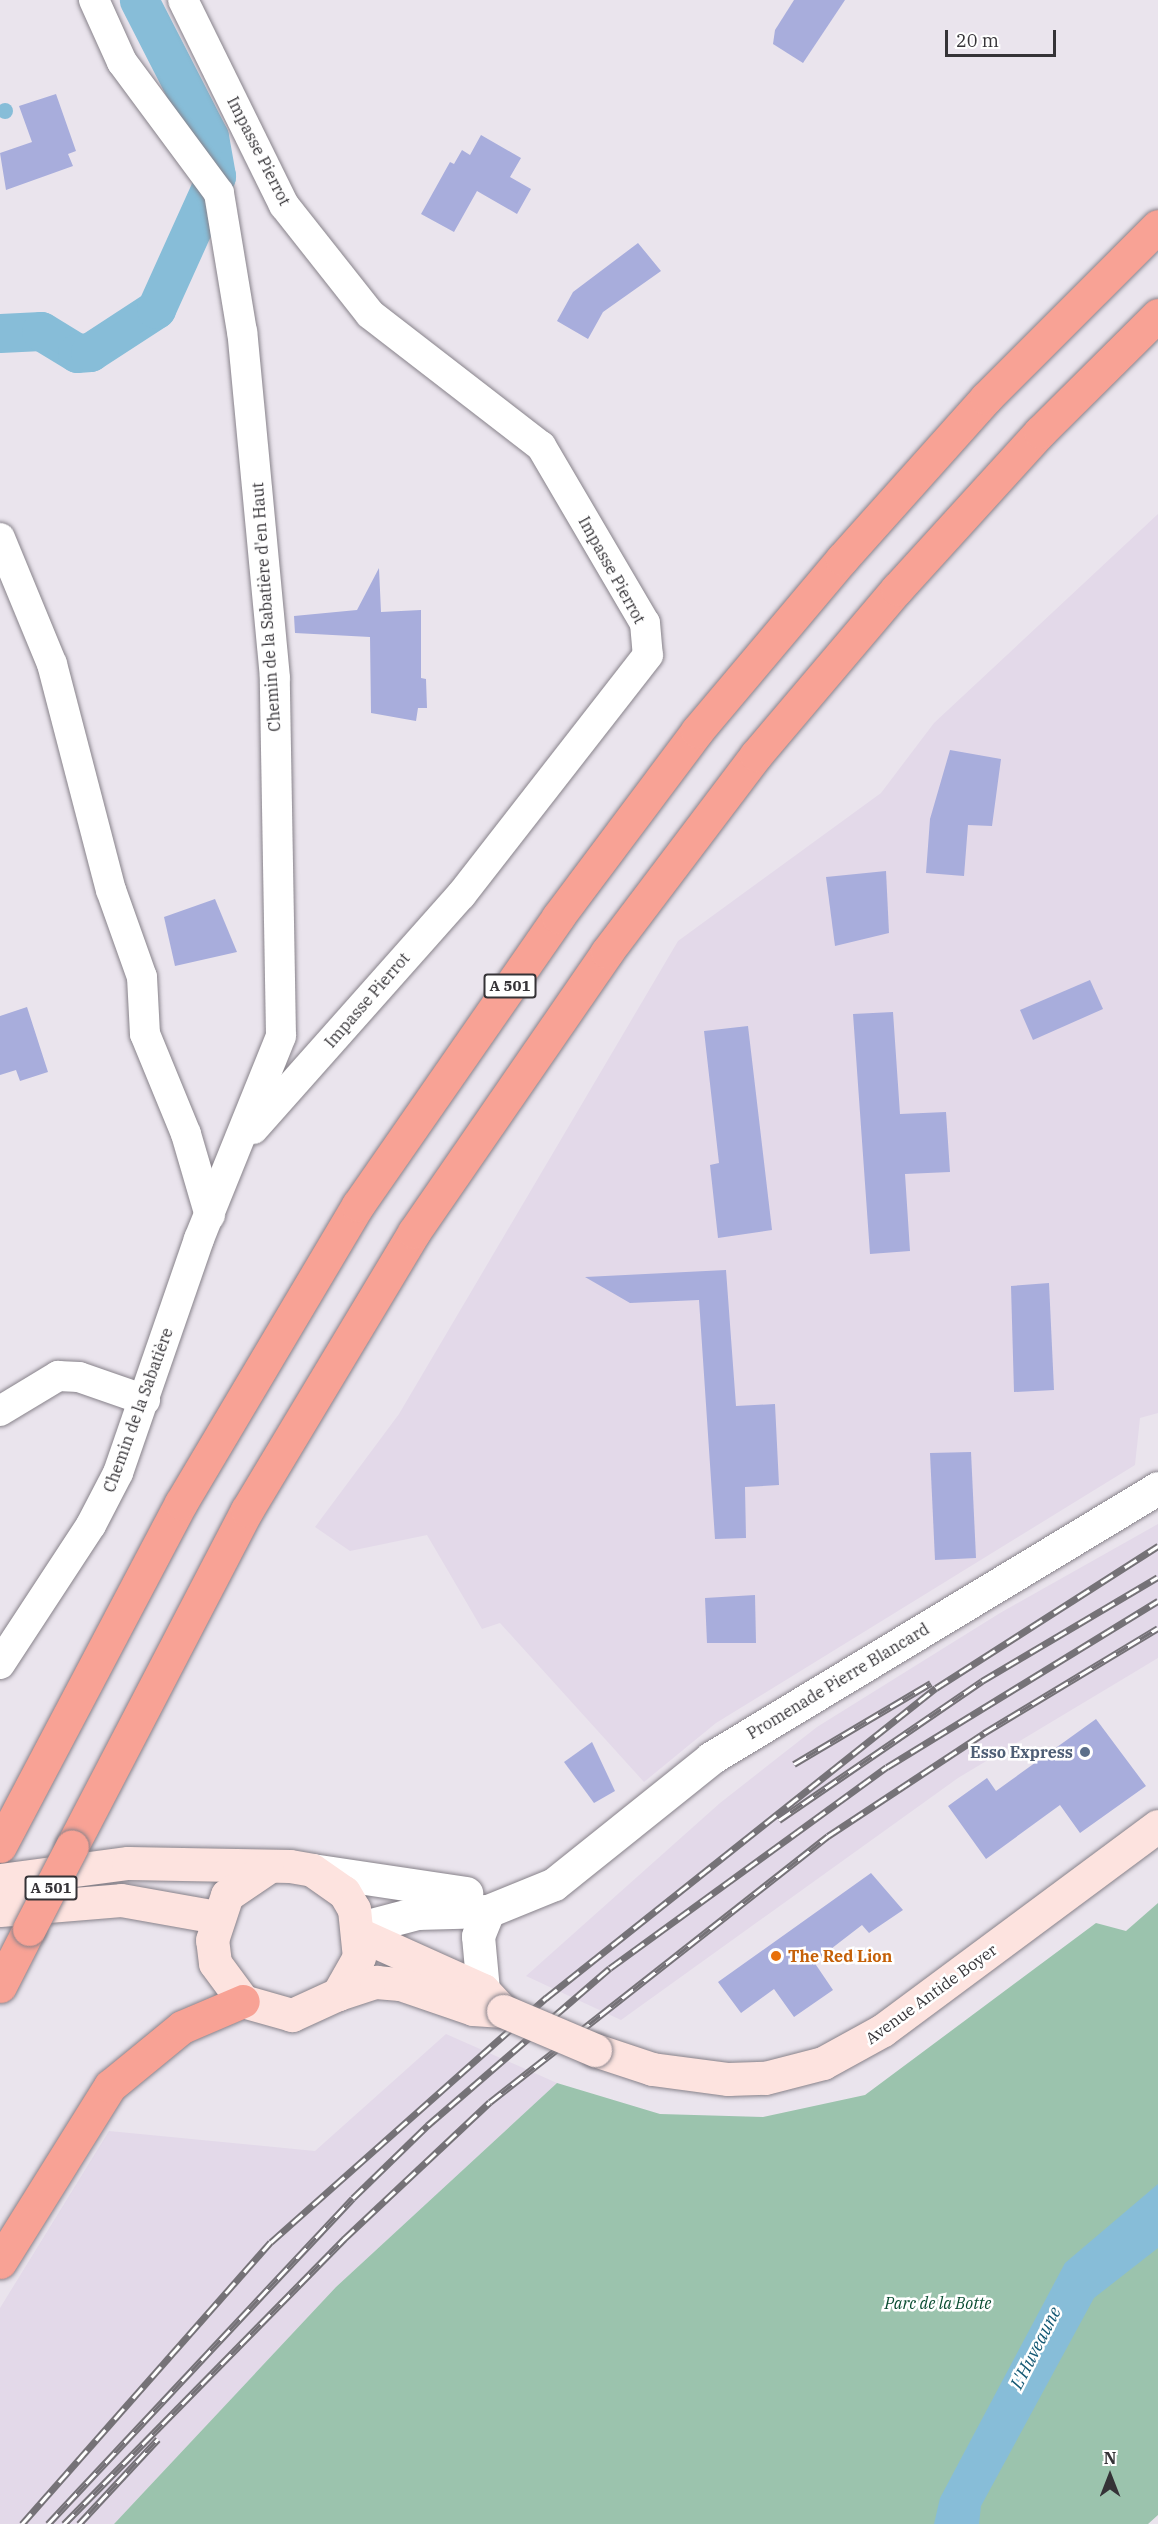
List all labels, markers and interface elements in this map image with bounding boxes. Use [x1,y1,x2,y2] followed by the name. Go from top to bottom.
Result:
[948,18,1059,56] scale bar
[956,29,999,52] text: 20 m
[223,93,295,209] street label: Impasse Pierrot
[248,482,284,732] street label: Chemin de la Sabatière d'en Haut
[575,513,649,627] street label: Impasse Pierrot
[320,949,414,1051] street label: Impasse Pierrot
[483,974,537,998] road number: A 501
[99,1325,177,1495] street label: Chemin de la Sabatière
[743,1619,933,1743] street label: Promenade Pierre Blancard
[970,1742,1073,1762] place label: Esso Express
[1078,1745,1092,1759] marker: Esso Express
[24,1876,78,1900] road number: A 501
[862,1940,1000,2048] street label: Avenue Antide Boyer
[788,1946,892,1966] place label: The Red Lion
[769,1949,783,1963] marker: The Red Lion
[885,2293,991,2313] park label: Parc de la Botte
[1006,2303,1066,2393] water label: L'Huveaune
[1080,2446,1140,2506] north arrow
[1104,2448,1116,2468] text: N

